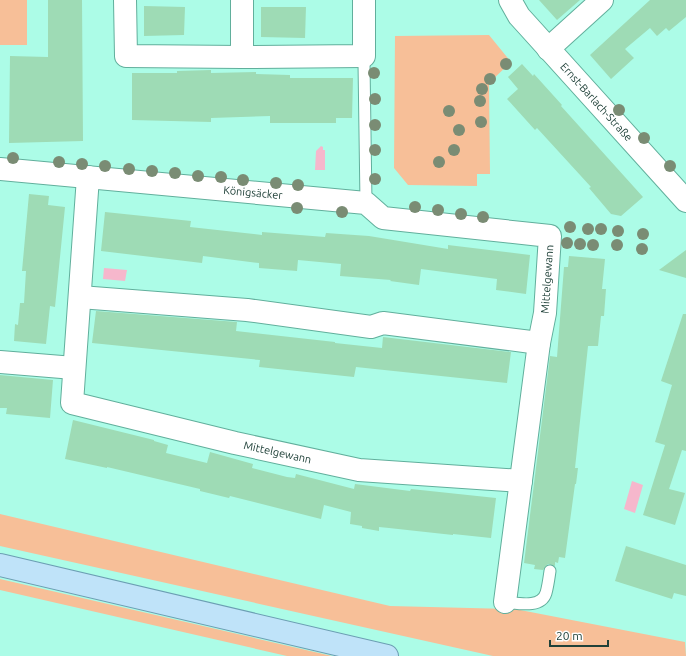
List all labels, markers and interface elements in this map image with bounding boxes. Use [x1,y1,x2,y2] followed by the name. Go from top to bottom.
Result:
[558,60,635,143] street label: Ernst-Barlach-Straße
[223,184,284,201] street label: Königsäcker
[539,244,555,314] street label: Mittelgewann
[243,439,313,465] street label: Mittelgewann
[550,622,608,648] scale bar
[556,629,583,642] text: 20 m

